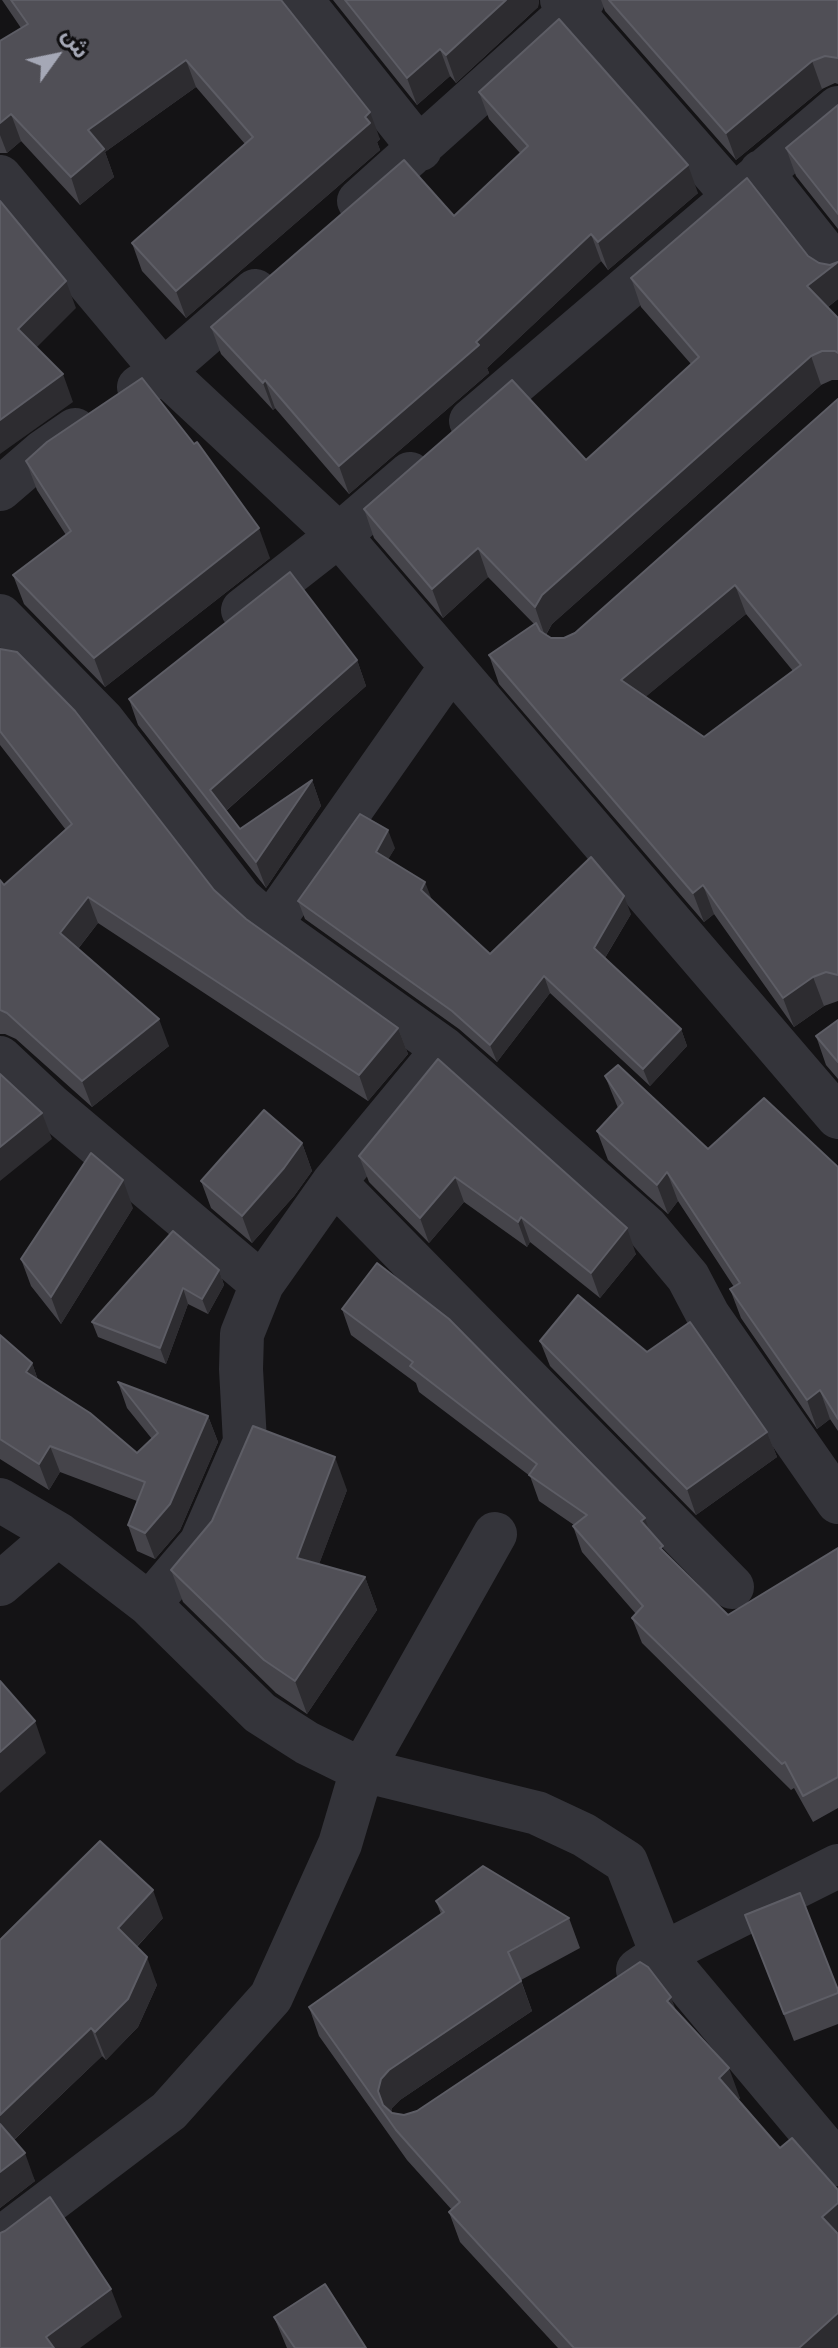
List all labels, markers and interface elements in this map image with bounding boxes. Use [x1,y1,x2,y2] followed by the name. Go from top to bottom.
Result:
[16,16,96,96] north arrow
[55,22,97,64] text: ش

